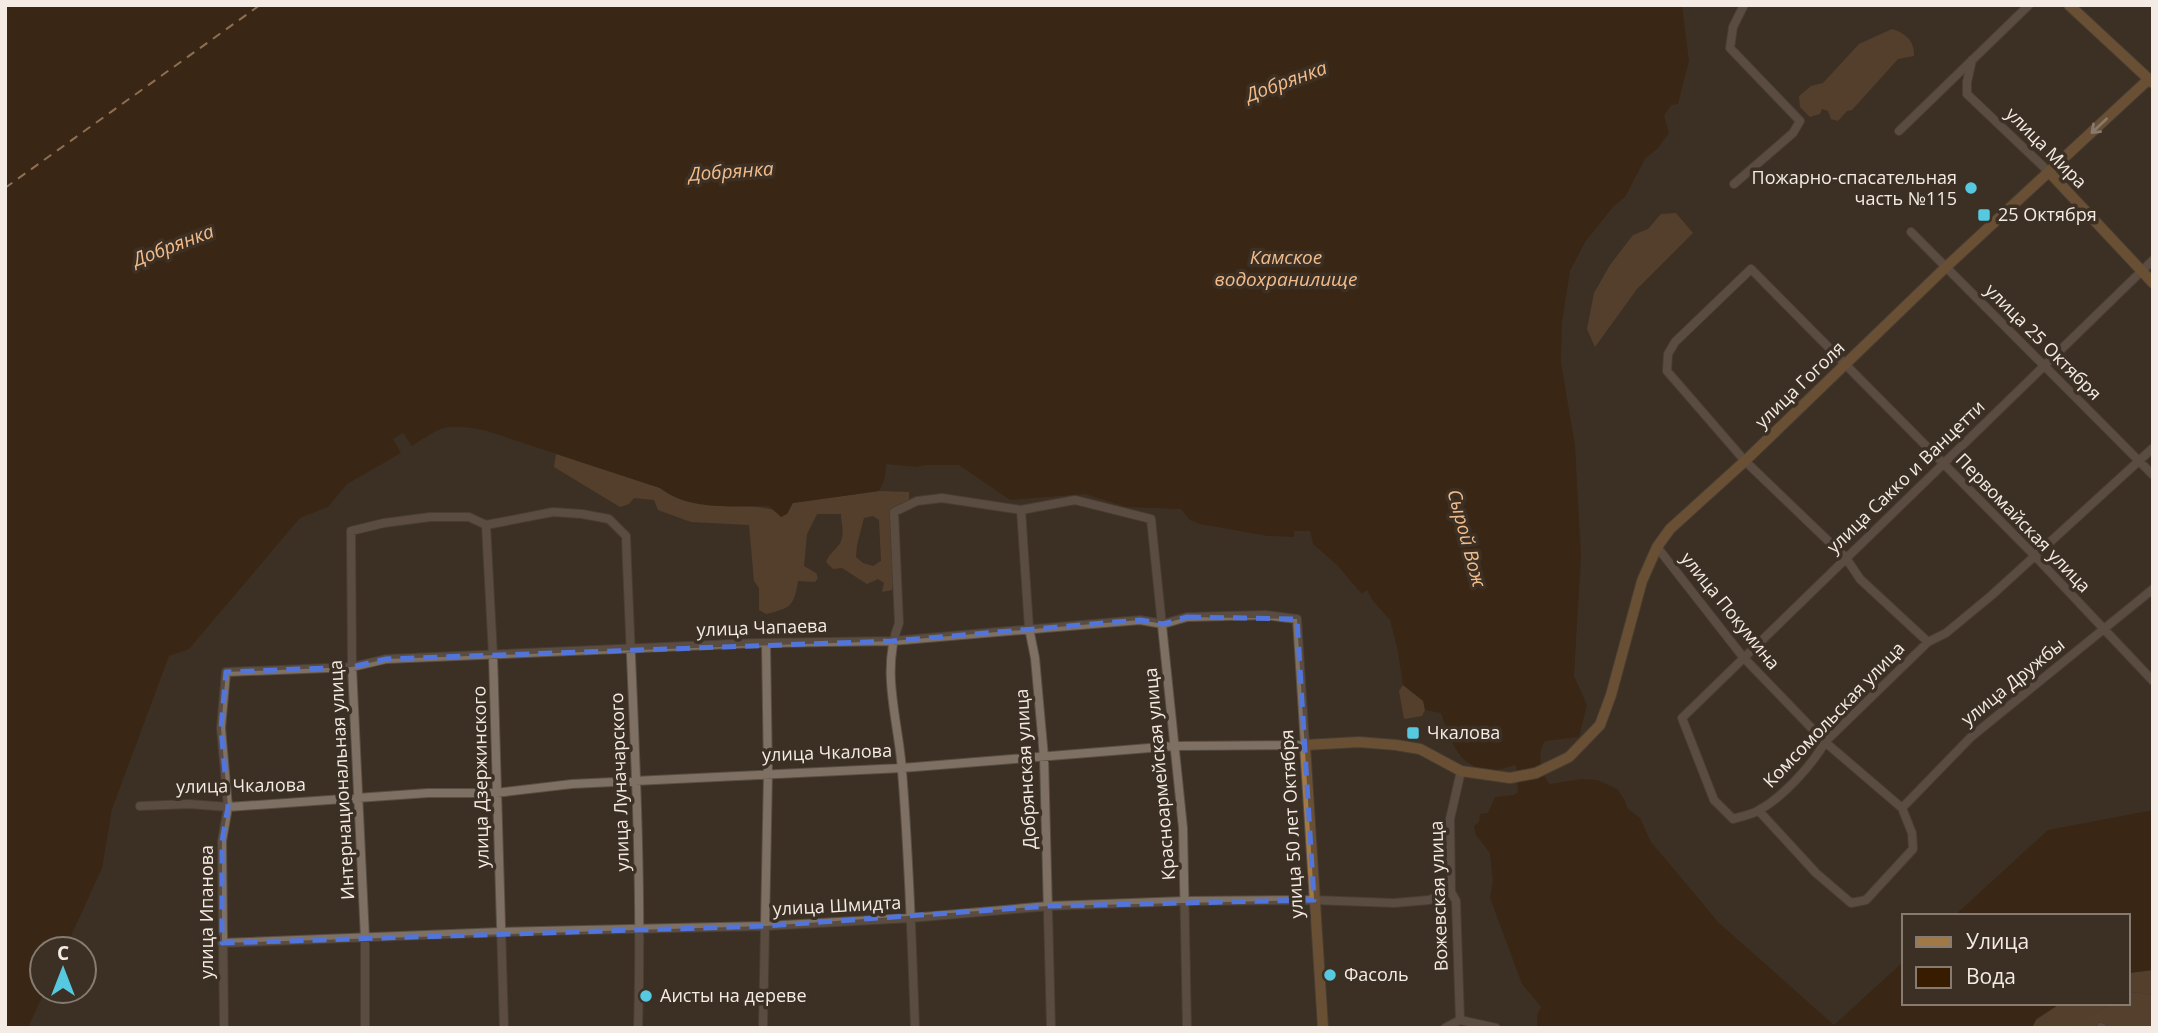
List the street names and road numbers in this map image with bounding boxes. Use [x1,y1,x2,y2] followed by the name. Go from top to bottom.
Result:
[2001,102,2092,193] street label: улица Мира
[1980,278,2107,405] street label: улица 25 Октября
[1749,335,1849,433] street label: улица Гоголя
[1821,394,1990,558] street label: улица Сакко и Ванцетти
[1951,448,2096,597] street label: Первомайская улица
[1676,546,1786,674] street label: улица Покумина
[696,613,828,641] street label: улица Чапаева
[1956,632,2069,730] street label: улица Дружбы
[1757,636,1909,792] street label: Комсомольская улица
[323,660,359,901] street label: Интернациональная улица
[1138,667,1180,881] street label: Красноармейская улица
[466,686,494,868] street label: улица Дзержинского
[1009,688,1041,850] street label: Добрянская улица
[604,692,634,872] street label: улица Луначарского
[1274,729,1308,919] street label: улица 50 лет Октября
[762,738,892,766] street label: улица Чкалова
[176,772,306,798] street label: улица Чкалова
[1423,820,1453,972] street label: Вожевская улица
[194,845,218,979] street label: улица Ипанова
[772,890,902,920] street label: улица Шмидта

